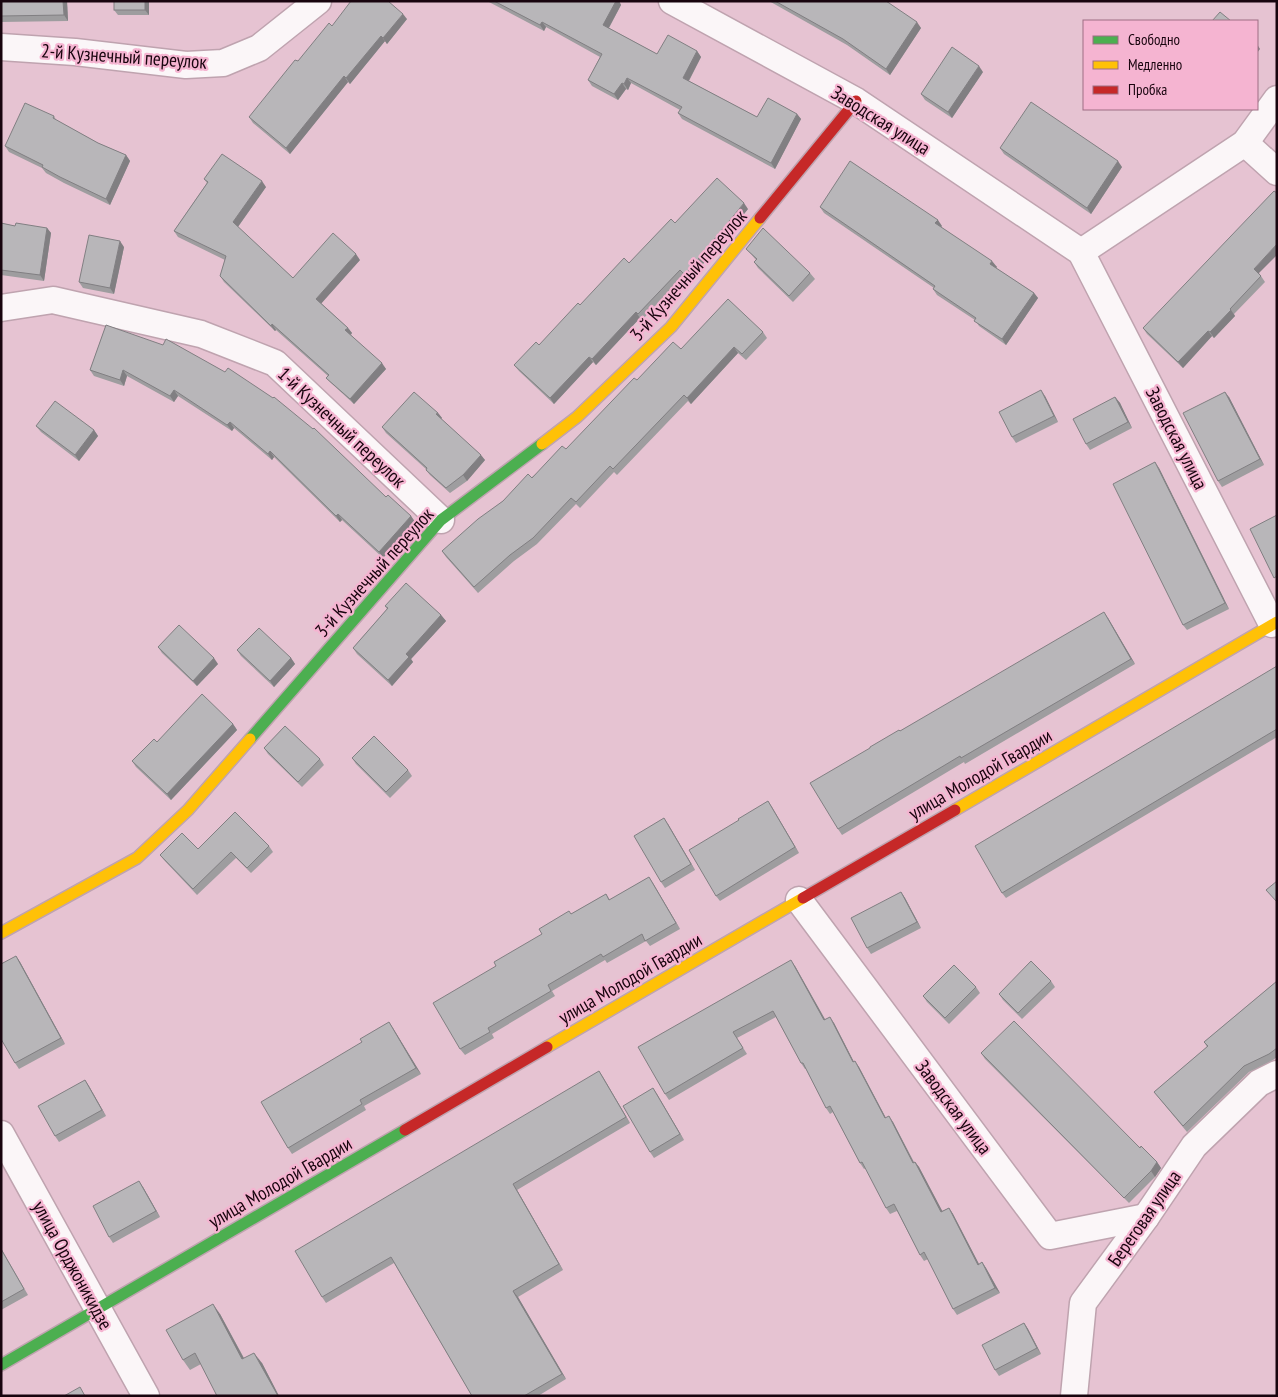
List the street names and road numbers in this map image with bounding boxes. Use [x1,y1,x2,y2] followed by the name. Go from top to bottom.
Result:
[40,38,208,74] street label: 2-й Кузнечный переулок
[827,80,935,160] street label: Заводская улица
[624,204,752,346] street label: 3-й Кузнечный переулок
[273,362,411,493] street label: 1-й Кузнечный переулок
[1141,383,1213,493] street label: Заводская улица
[310,502,439,642] street label: 3-й Кузнечный переулок
[904,723,1056,825] street label: улица Молодой Гвардии
[554,927,706,1029] street label: улица Молодой Гвардии
[911,1055,997,1159] street label: Заводская улица
[204,1131,356,1233] street label: улица Молодой Гвардии
[1102,1165,1186,1271] street label: Береговая улица
[28,1196,118,1334] street label: улица Орджоникидзе

